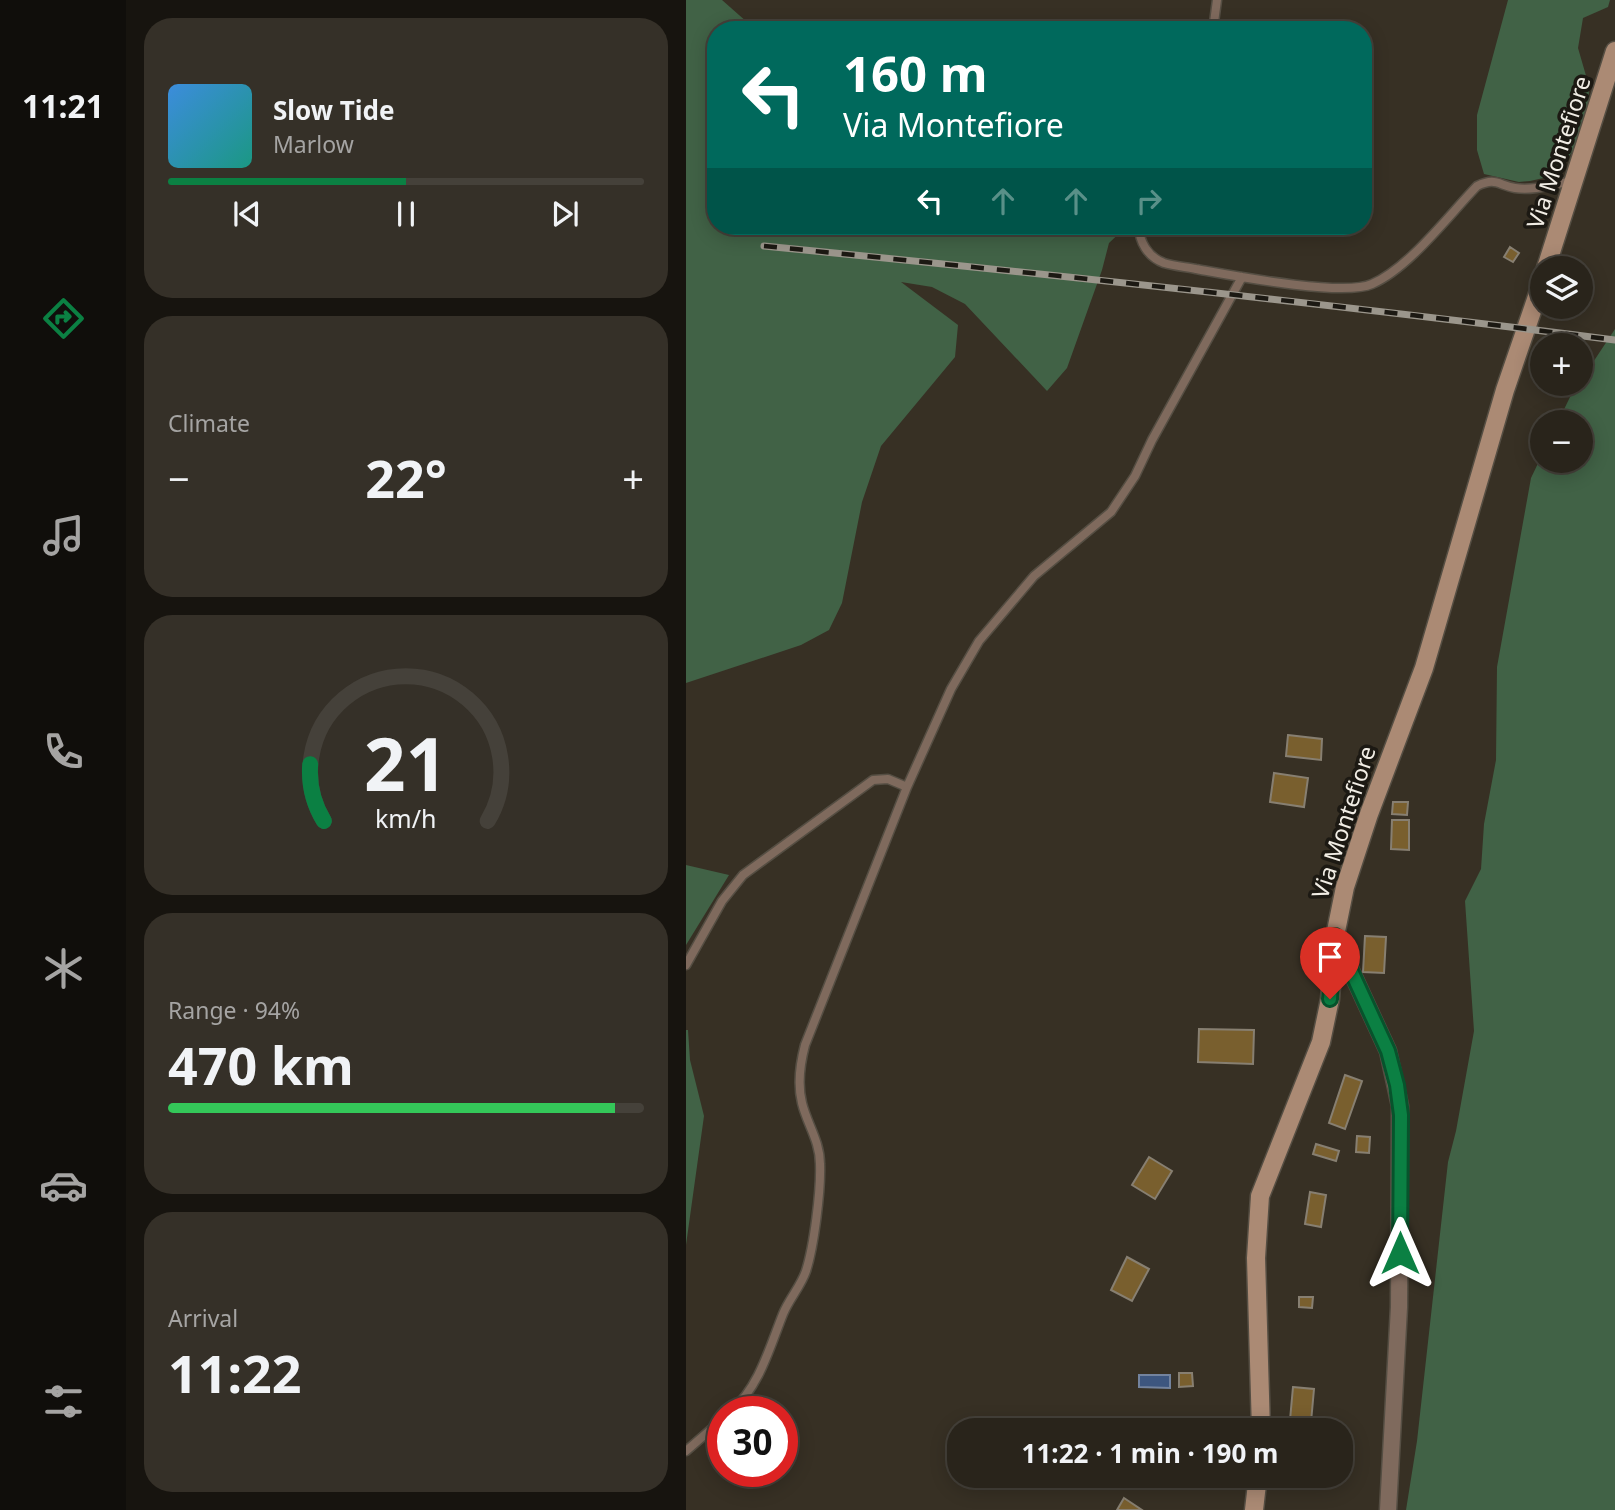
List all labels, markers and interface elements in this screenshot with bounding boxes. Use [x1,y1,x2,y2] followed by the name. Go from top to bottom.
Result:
[843,40,988,106] text: 160 m
[728,49,819,140] icon: left
[1518,72,1598,232] street label: Via Montefiore
[22,84,104,127] text: 11:21
[273,92,395,128] text: Slow Tide
[843,103,1064,146] text: Via Montefiore
[273,128,354,160] text: Marlow
[911,182,949,220] icon: left
[984,182,1022,220] icon: ahead
[1057,182,1095,220] icon: ahead
[1130,182,1168,220] icon: right
[228,195,266,233] icon: previous
[387,195,425,233] icon: pause
[546,195,584,233] icon: next
[1530,256,1593,473] map controls
[1530,256,1593,319] button: layers
[39,294,88,343] icon: directions
[1530,333,1593,396] button: +
[168,407,250,439] text: Climate
[1530,410,1593,473] button: −
[365,442,447,513] text: 22°
[168,452,190,504] text: −
[622,452,644,504] text: +
[39,511,88,560] icon: music
[364,713,448,812] text: 21
[39,727,88,776] icon: phone
[1303,742,1383,902] street label: Via Montefiore
[375,801,437,835] text: km/h
[1300,927,1360,999] pin
[1311,938,1349,976] icon: arrive
[39,944,88,993] icon: climate
[168,994,300,1026] text: Range · 94%
[168,1029,354,1100] text: 470 km
[39,1161,88,1210] icon: car
[1363,1216,1437,1290] position arrow
[168,1302,238,1334] text: Arrival
[168,1337,302,1408] text: 11:22
[39,1377,88,1426] icon: filters
[707,1396,798,1487] speed limit sign: 30
[1022,1435,1278,1471] text: 11:22 · 1 min · 190 m

